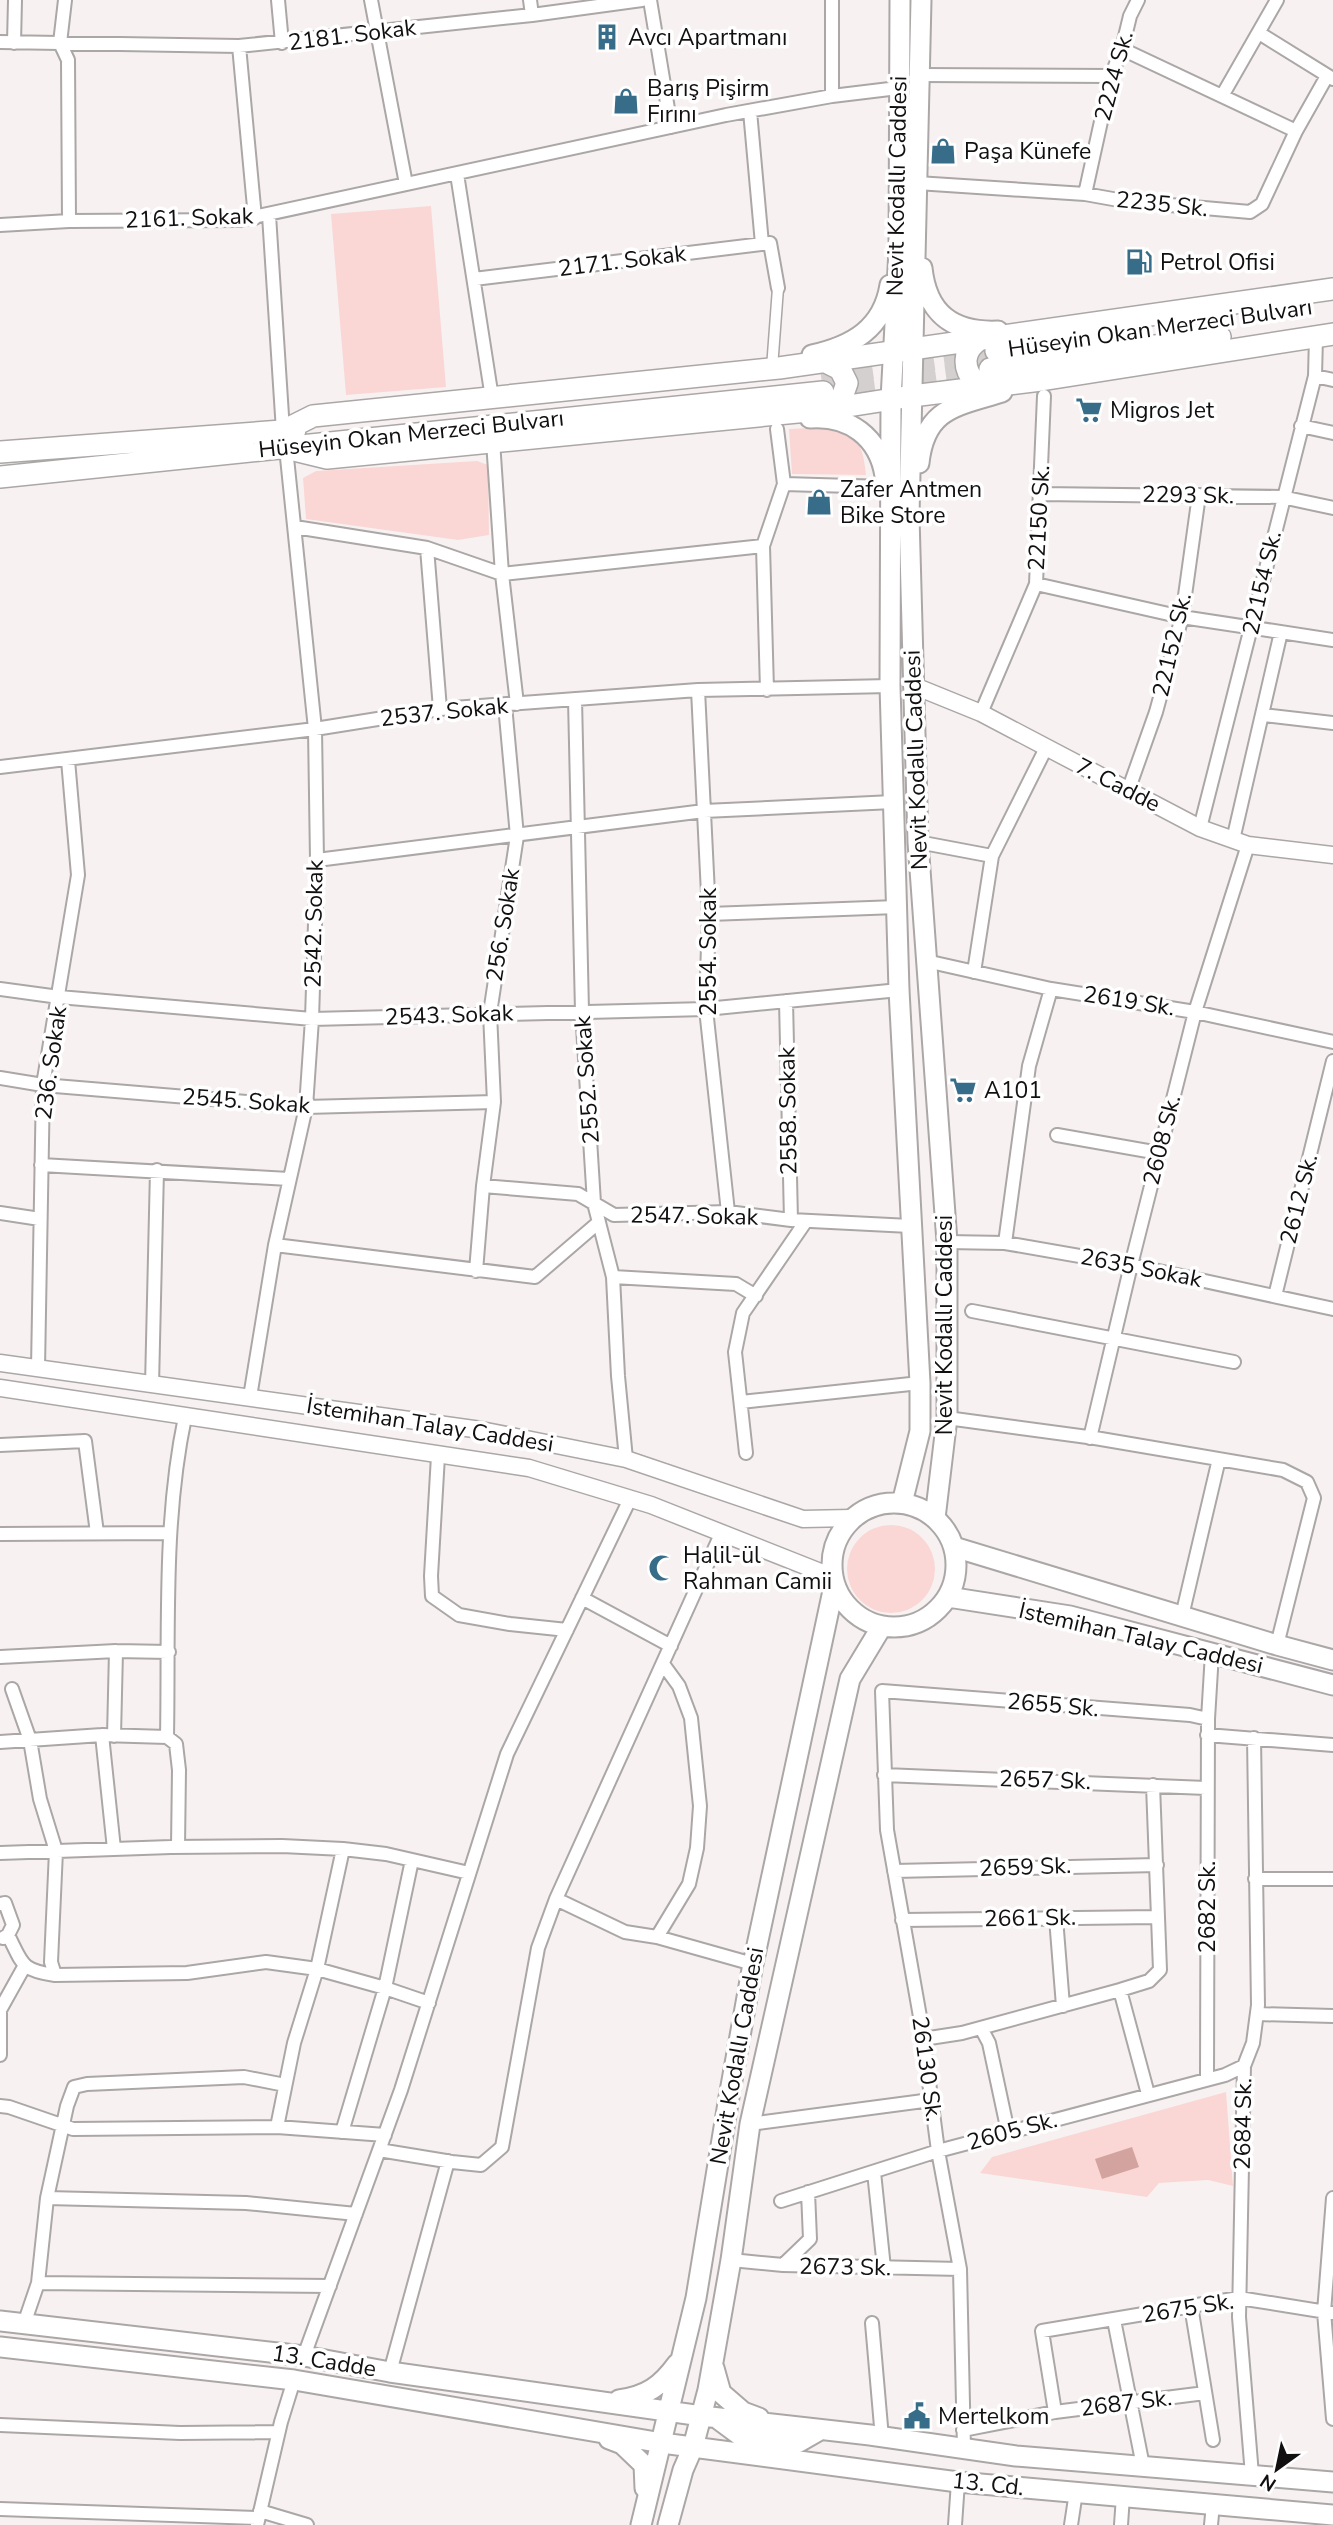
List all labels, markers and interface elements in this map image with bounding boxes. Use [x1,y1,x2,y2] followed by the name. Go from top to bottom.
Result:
[286,12,418,58] street label: 2181. Sokak
[592,22,622,52] building icon: Avcı Apartmanı
[628,22,787,53] place label: Avcı Apartmanı
[1087,27,1141,125] street label: 2224 Sk.
[647,73,770,130] place label: Barış Pişirm Fırını
[880,76,914,296] street label: Nevit Kodallı Caddesi
[611,86,641,116] shop icon: Barış Pişirm Fırını
[928,136,958,166] shop icon: Paşa Künefe
[964,136,1091,167] place label: Paşa Künefe
[1114,184,1210,224] street label: 2235 Sk.
[124,200,254,236] street label: 2161. Sokak
[556,238,688,284] street label: 2171. Sokak
[1124,247,1154,277] fuel station icon: Petrol Ofisi
[1160,247,1275,278] place label: Petrol Ofisi
[1006,291,1314,365] street label: Hüseyin Okan Merzeci Bulvarı
[1074,395,1104,425] supermarket icon: Migros Jet
[1110,395,1215,426] place label: Migros Jet
[257,403,565,465] street label: Hüseyin Okan Merzeci Bulvarı
[1021,464,1057,572] street label: 22150 Sk.
[840,474,982,531] place label: Zafer Antmen Bike Store
[1142,479,1234,511] street label: 2293 Sk.
[804,487,834,517] shop icon: Zafer Antmen Bike Store
[1235,528,1289,638] street label: 22154 Sk.
[1145,590,1199,700] street label: 22152 Sk.
[897,649,935,871] street label: Nevit Kodallı Caddesi
[379,690,510,734] street label: 2537. Sokak
[1070,750,1166,820] street label: 7. Cadde
[297,859,331,988] street label: 2542. Sokak
[479,866,527,984] street label: 256. Sokak
[693,887,724,1016] street label: 2554. Sokak
[1081,978,1177,1024] street label: 2619 Sk.
[384,997,514,1033] street label: 2543. Sokak
[28,1004,74,1122] street label: 236. Sokak
[567,1014,607,1145] street label: 2552. Sokak
[771,1046,805,1175] street label: 2558. Sokak
[948,1075,978,1105] supermarket icon: A101
[984,1075,1042,1106] place label: A101
[181,1081,312,1121] street label: 2545. Sokak
[1136,1091,1188,1189] street label: 2608 Sk.
[1273,1150,1325,1248] street label: 2612 Sk.
[630,1199,759,1233] street label: 2547. Sokak
[929,1215,960,1435] street label: Nevit Kodallı Caddesi
[1078,1241,1205,1295] street label: 2635 Sokak
[304,1390,556,1460] street label: İstemihan Talay Caddesi
[683,1540,832,1597] place label: Halil-ül Rahman Camii
[647,1553,677,1583] mosque icon: Halil-ül Rahman Camii
[1016,1595,1266,1681] street label: İstemihan Talay Caddesi
[1006,1686,1100,1724] street label: 2655 Sk.
[998,1763,1092,1797] street label: 2657 Sk.
[978,1850,1072,1884] street label: 2659 Sk.
[1192,1861,1223,1953] street label: 2682 Sk.
[984,1902,1076,1934] street label: 2661 Sk.
[703,1945,771,2167] street label: Nevit Kodallı Caddesi
[904,2014,950,2124] street label: 26130 Sk.
[1227,2078,1259,2170] street label: 2684 Sk.
[963,2104,1061,2158] street label: 2605 Sk.
[799,2251,891,2283] street label: 2673 Sk.
[1140,2285,1236,2331] street label: 2675 Sk.
[270,2337,378,2385] street label: 13. Cadde
[1078,2382,1174,2424] street label: 2687 Sk.
[902,2401,932,2431] public building icon: Mertelkom
[938,2401,1049,2432] place label: Mertelkom
[1242,2434,1312,2504] north arrow
[951,2465,1025,2503] street label: 13. Cd.
[1255,2468,1281,2497] text: N

